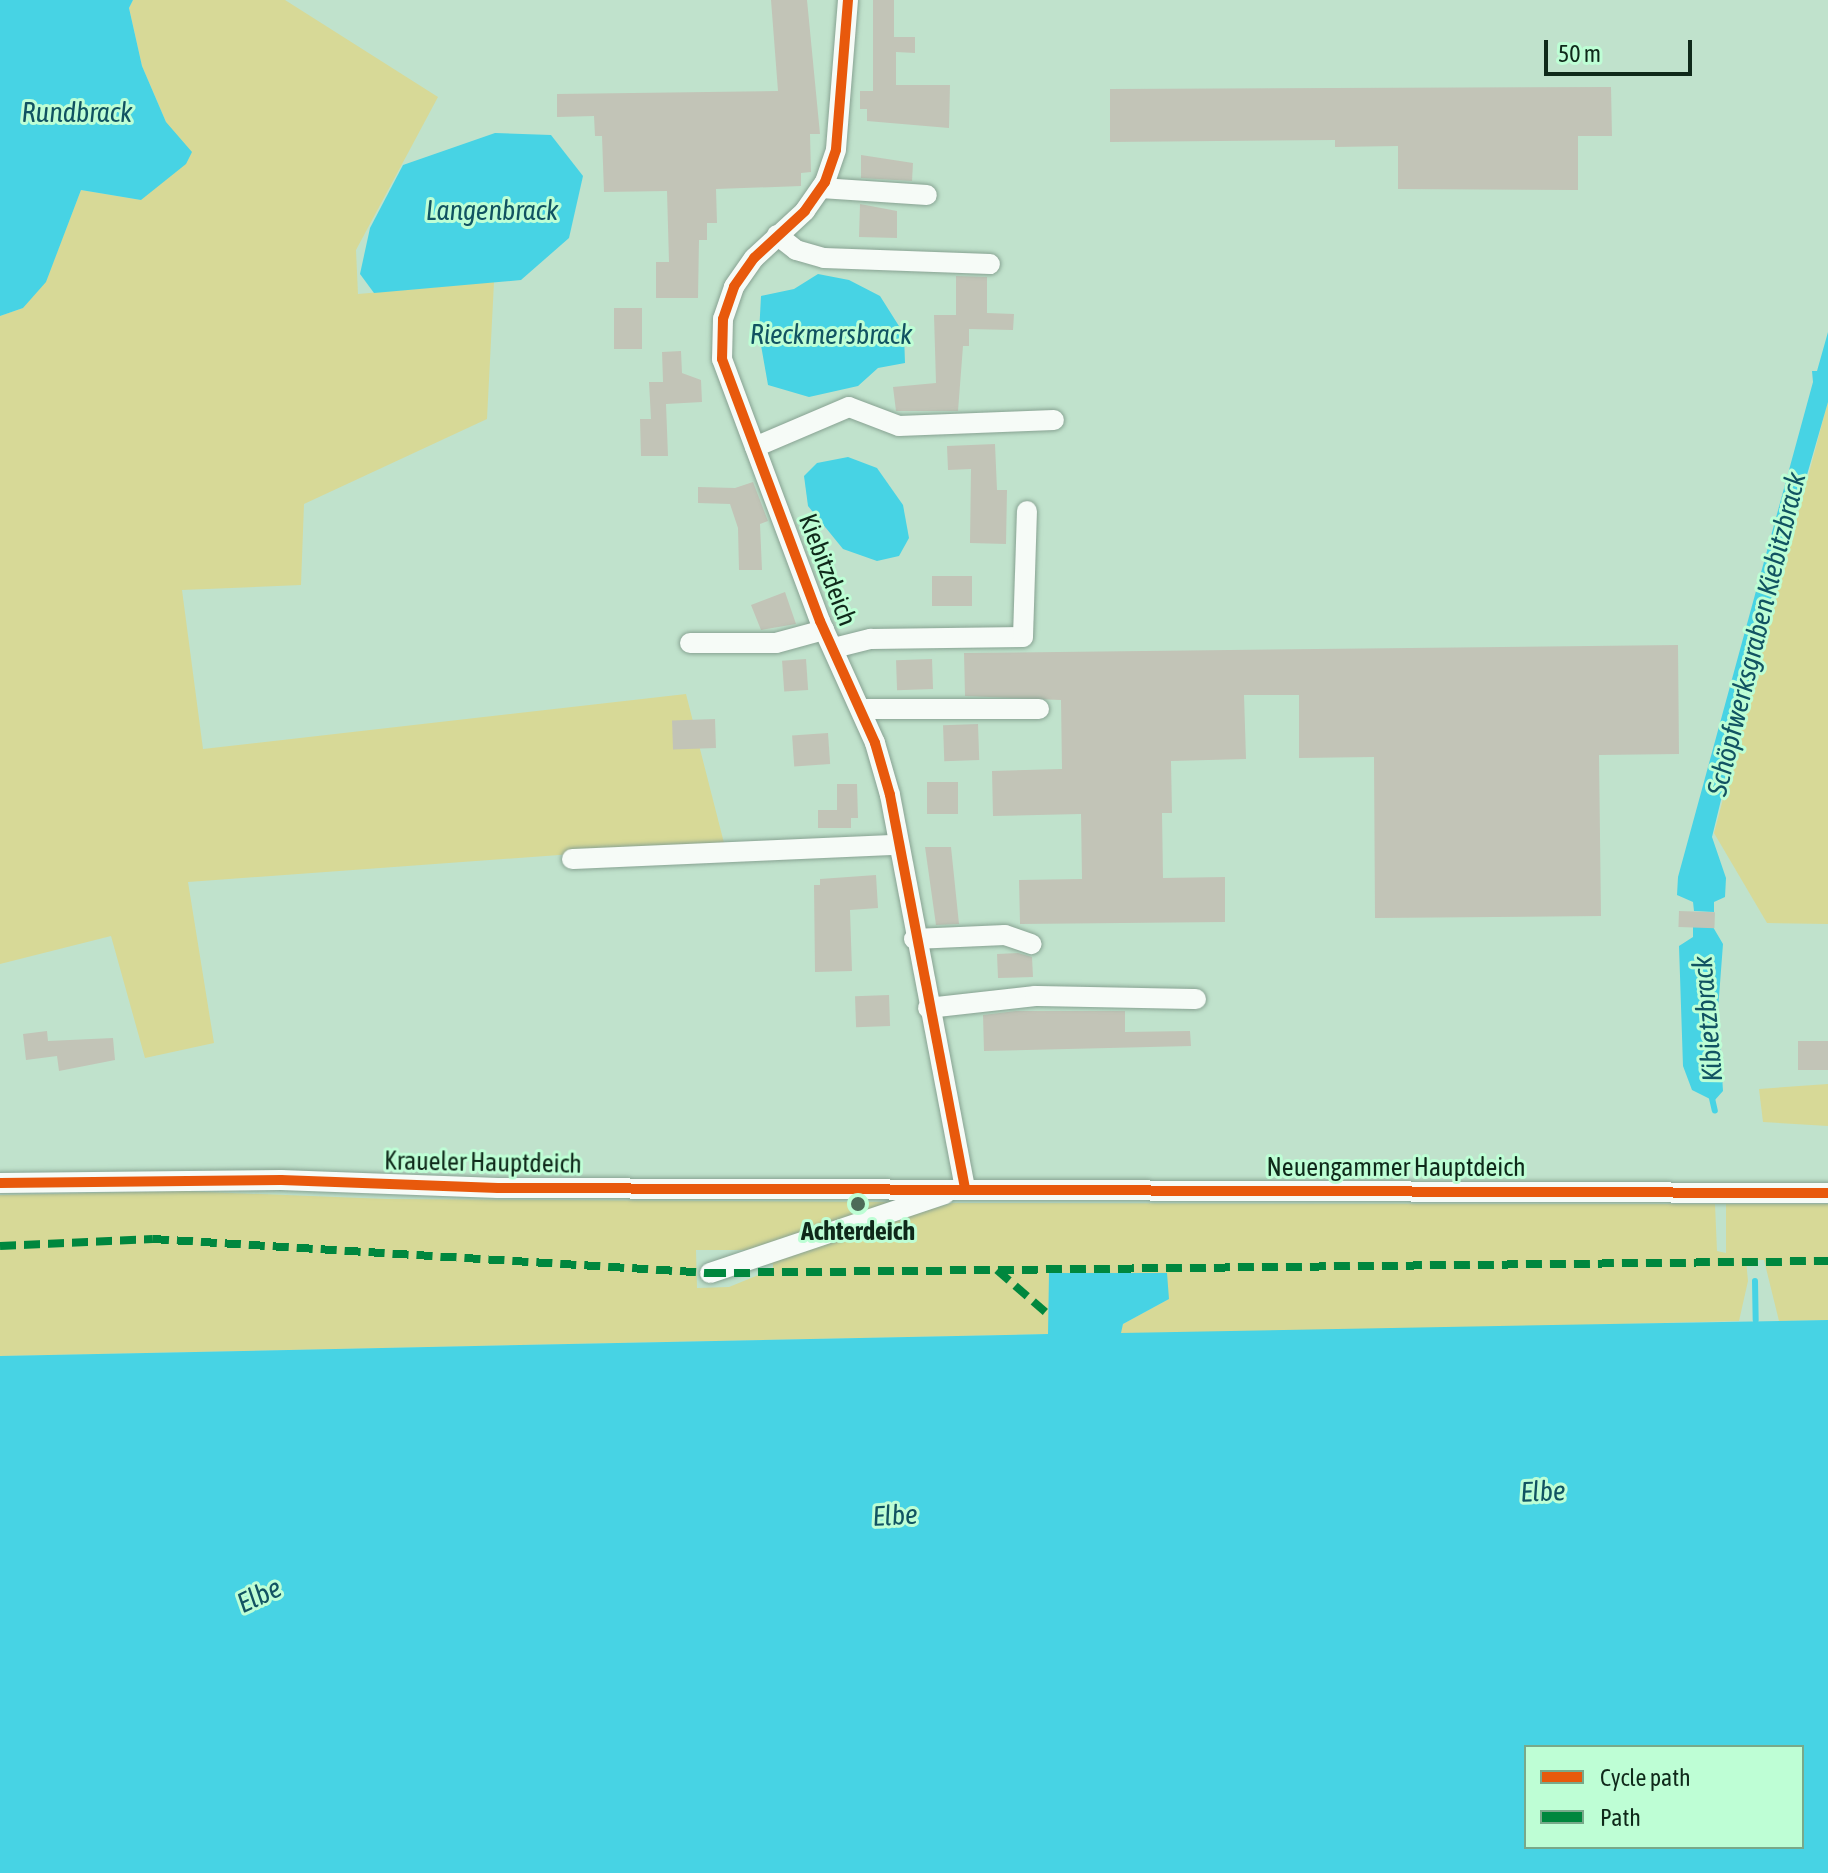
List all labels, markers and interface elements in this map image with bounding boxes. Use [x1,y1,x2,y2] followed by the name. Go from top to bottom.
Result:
[1548,24,1696,74] scale bar
[1558,40,1601,67] text: 50 m
[22,95,132,129] water label: Rundbrack
[426,193,558,227] water label: Langenbrack
[750,317,912,351] water label: Rieckmersbrack
[1700,469,1812,799] water label: Schöpfwerksgraben Kiebitzbrack
[791,509,863,631] street label: Kiebitzdeich
[1685,955,1729,1083] water label: Kibietzbrack
[384,1146,582,1180] street label: Kraueler Hauptdeich
[1267,1152,1525,1184] street label: Neuengammer Hauptdeich
[849,1195,867,1213] marker: Achterdeich
[801,1216,915,1248] place label: Achterdeich
[1520,1473,1566,1509] water label: Elbe
[871,1497,919,1533] water label: Elbe
[231,1570,287,1620] water label: Elbe
[1524,1745,1804,1849] legend
[1600,1764,1691,1791] text: Cycle path
[1600,1804,1641,1831] text: Path

